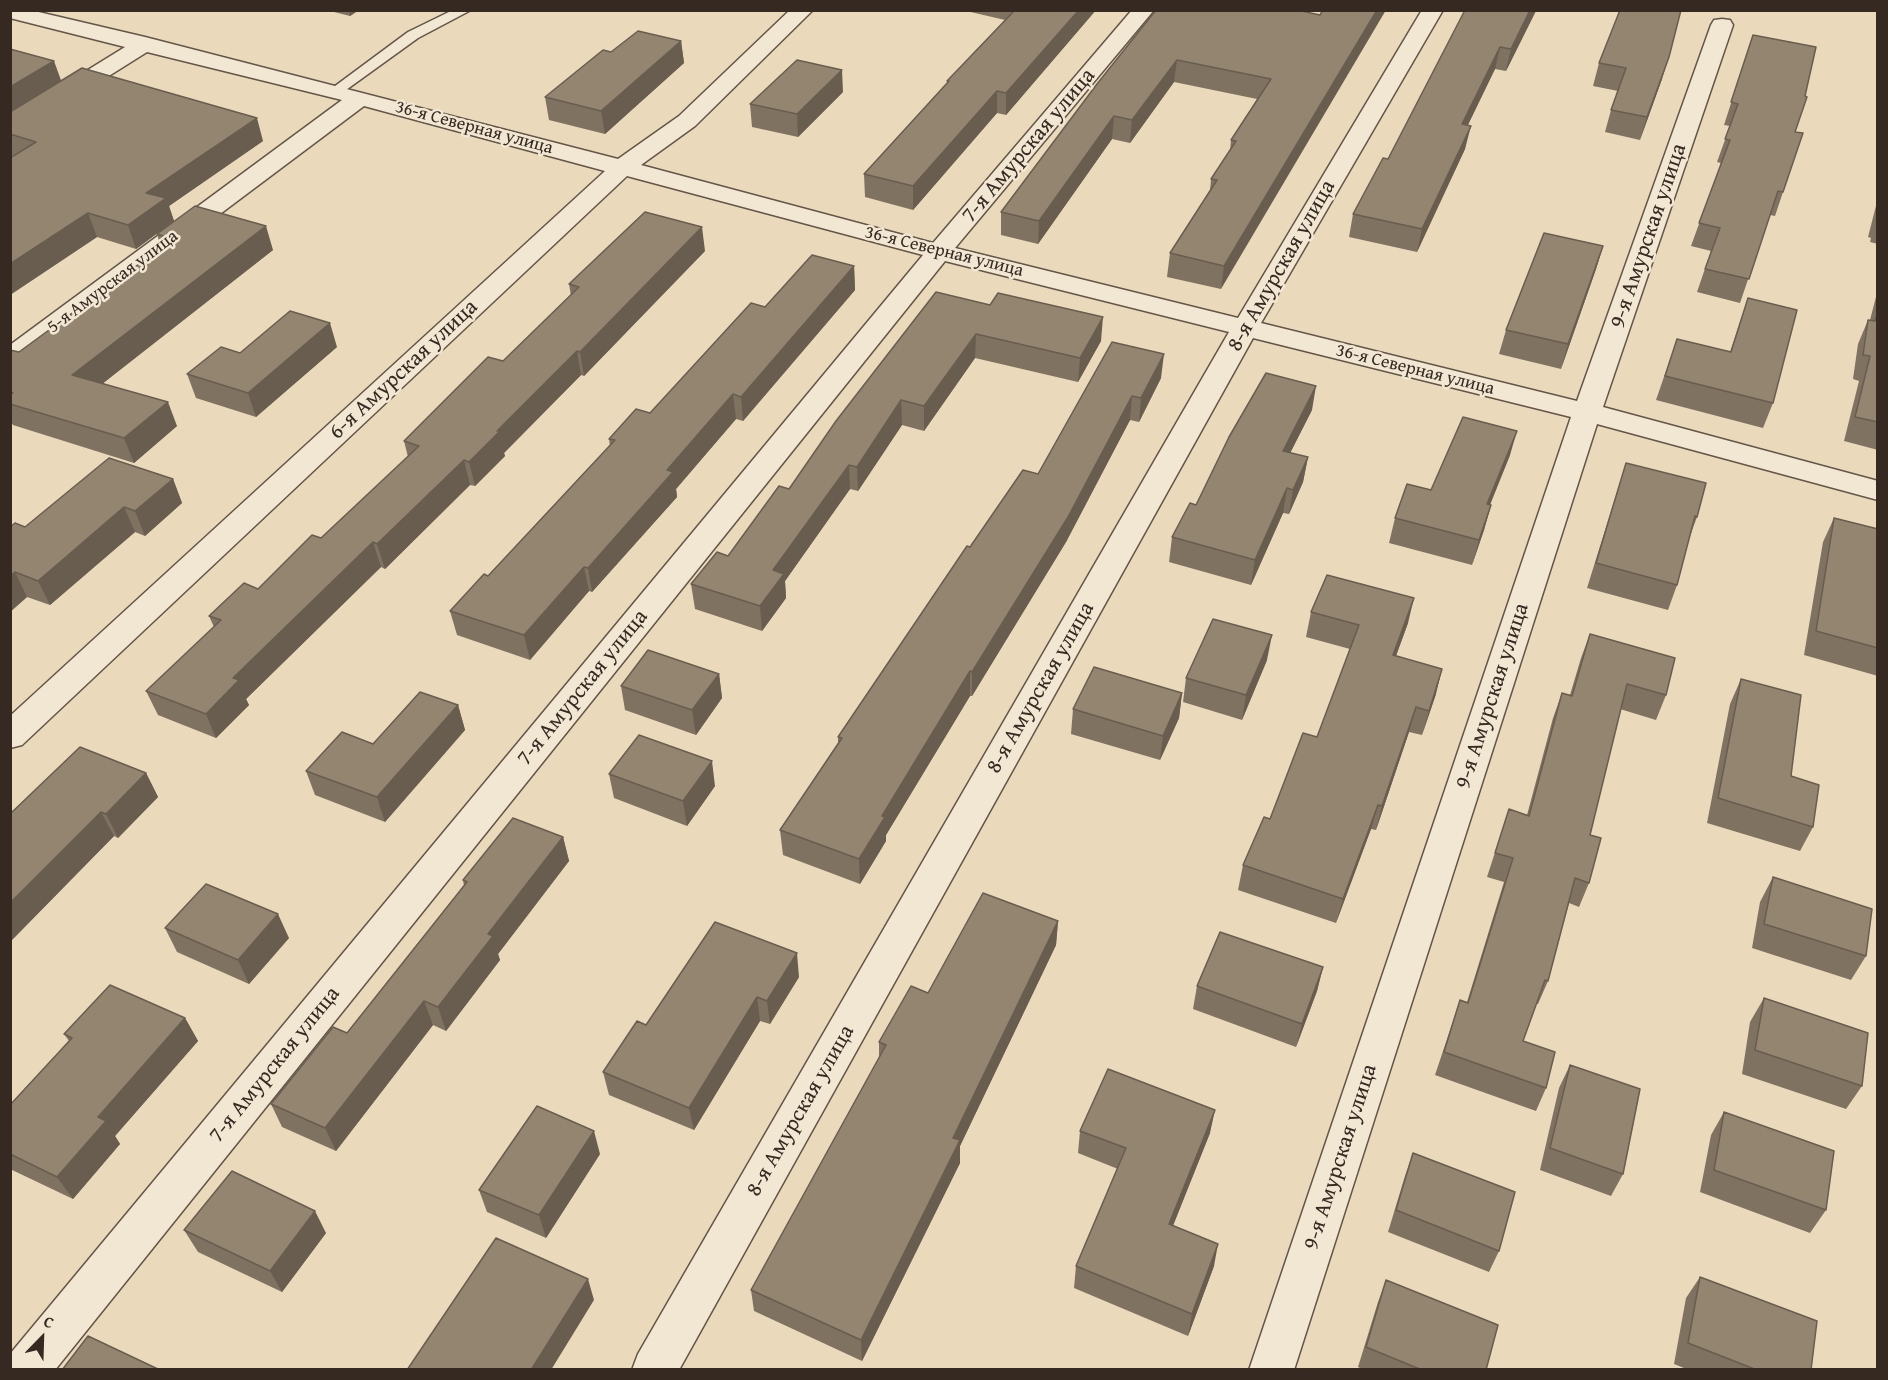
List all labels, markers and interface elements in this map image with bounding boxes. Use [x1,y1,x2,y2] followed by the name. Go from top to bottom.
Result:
[957,63,1101,229] street label: 7-я Амурская улица
[393,97,555,159] street label: 36-я Северная улица
[1605,140,1693,332] street label: 9-я Амурская улица
[1222,176,1342,356] street label: 8-я Амурская улица
[863,222,1025,282] street label: 36-я Северная улица
[43,226,183,338] street label: 5-я Амурская улица
[324,294,484,446] street label: 6-я Амурская улица
[1334,340,1496,400] street label: 36-я Северная улица
[981,598,1101,778] street label: 8-я Амурская улица
[1451,600,1535,792] street label: 9-я Амурская улица
[512,605,654,771] street label: 7-я Амурская улица
[204,982,346,1148] street label: 7-я Амурская улица
[741,1021,861,1201] street label: 8-я Амурская улица
[1299,1061,1383,1253] street label: 9-я Амурская улица
[12,1308,72,1368] north arrow
[40,1309,58,1334] text: С

